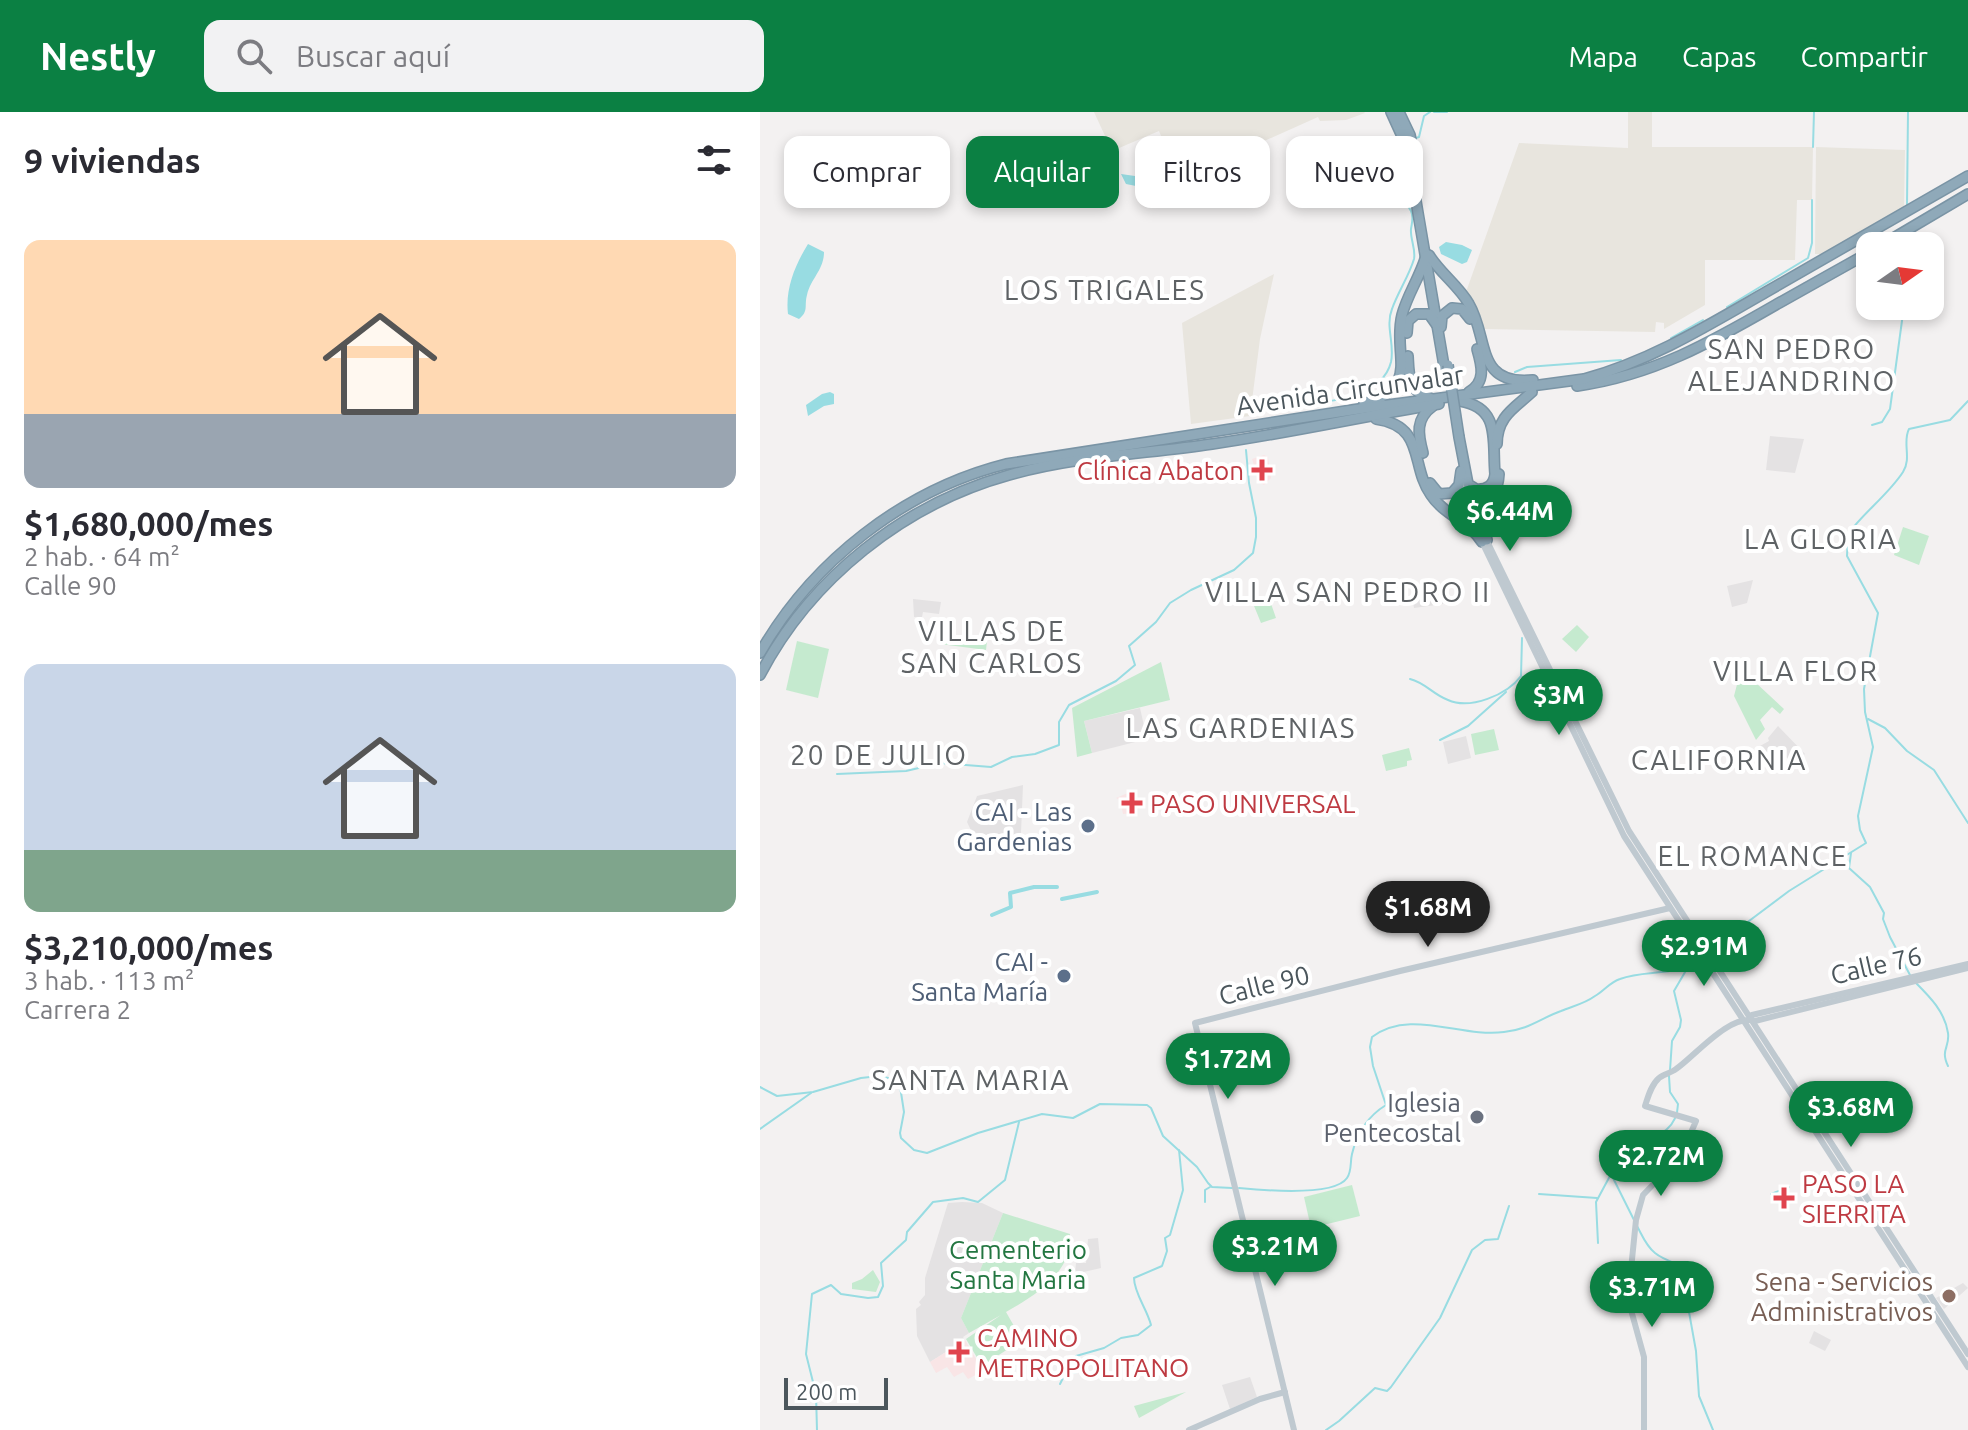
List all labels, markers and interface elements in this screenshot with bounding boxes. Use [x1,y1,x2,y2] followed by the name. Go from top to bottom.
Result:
[204,20,764,92] search box
[232,34,276,78] icon: search
[40,35,156,77] text: Nestly
[296,39,450,73] text: Buscar aquí
[1568,41,1638,72] text: Mapa
[1682,41,1757,72] text: Capas
[1801,41,1928,72] text: Compartir
[784,136,950,208] chip: Comprar
[966,136,1119,208] chip: Alquilar
[1135,136,1270,208] chip: Filtros
[1286,136,1423,208] chip: Nuevo
[692,138,736,182] icon: filters
[24,141,200,179] text: 9 viviendas
[1856,232,1944,320] north arrow
[1856,232,1944,320] map controls
[1004,274,1206,305] district label: LOS TRIGALES
[308,292,452,436] icon: home
[1688,333,1896,396] district label: SAN PEDRO ALEJANDRINO
[1235,360,1466,420] street label: Avenida Circunvalar
[1077,456,1244,485] place label: Clínica Abaton
[1251,459,1273,481] marker: Clínica Abaton
[1445,485,1575,553] pin: $6.44M
[1466,496,1554,525] text: $6.44M
[24,504,273,542] text: $1,680,000/mes
[1744,523,1898,554] district label: LA GLORIA
[24,542,180,571] text: 2 hab. · 64 m²
[24,571,117,600] text: Calle 90
[1205,576,1491,607] district label: VILLA SAN PEDRO II
[901,615,1083,678] district label: VILLAS DE SAN CARLOS
[1713,655,1879,686] district label: VILLA FLOR
[1520,669,1598,737] pin: $3M
[1533,680,1585,709] text: $3M
[1126,712,1356,743] district label: LAS GARDENIAS
[308,716,452,860] icon: home
[790,739,968,770] district label: 20 DE JULIO
[1631,744,1807,775] district label: CALIFORNIA
[1150,789,1356,818] place label: PASO UNIVERSAL
[1121,792,1143,814] marker: PASO UNIVERSAL
[956,797,1072,856] place label: CAI - Las Gardenias
[1079,817,1097,835] marker: CAI - Las Gardenias
[1658,840,1848,871] district label: EL ROMANCE
[1363,881,1493,949] pin: $1.68M
[1384,892,1472,921] text: $1.68M
[1639,920,1769,988] pin: $2.91M
[24,928,273,966] text: $3,210,000/mes
[1660,931,1748,960] text: $2.91M
[1828,940,1924,990] street label: Calle 76
[911,947,1048,1006] place label: CAI - Santa María
[1216,960,1312,1010] street label: Calle 90
[24,966,194,995] text: 3 hab. · 113 m²
[1055,967,1073,985] marker: CAI - Santa María
[24,995,131,1024] text: Carrera 2
[1163,1033,1293,1101] pin: $1.72M
[1184,1044,1272,1073] text: $1.72M
[872,1064,1070,1095] district label: SANTA MARIA
[1786,1081,1916,1149] pin: $3.68M
[1323,1088,1461,1147] place label: Iglesia Pentecostal
[1807,1092,1895,1121] text: $3.68M
[1468,1108,1486,1126] marker: Iglesia Pentecostal
[1596,1130,1726,1198] pin: $2.72M
[1617,1141,1705,1170] text: $2.72M
[1802,1169,1906,1228] place label: PASO LA SIERRITA
[1773,1187,1795,1209] marker: PASO LA SIERRITA
[1210,1220,1340,1288] pin: $3.21M
[1231,1231,1319,1260] text: $3.21M
[949,1235,1087,1294] park label: Cementerio Santa Maria
[1587,1261,1717,1329] pin: $3.71M
[1751,1267,1933,1326] place label: Sena - Servicios Administrativos
[1608,1272,1696,1301] text: $3.71M
[1940,1287,1958,1305] marker: Sena - Servicios Administrativos
[977,1323,1189,1382] place label: CAMINO METROPOLITANO
[948,1341,970,1363] marker: CAMINO METROPOLITANO
[784,1374,888,1410] scale bar
[796,1379,857,1404] text: 200 m

